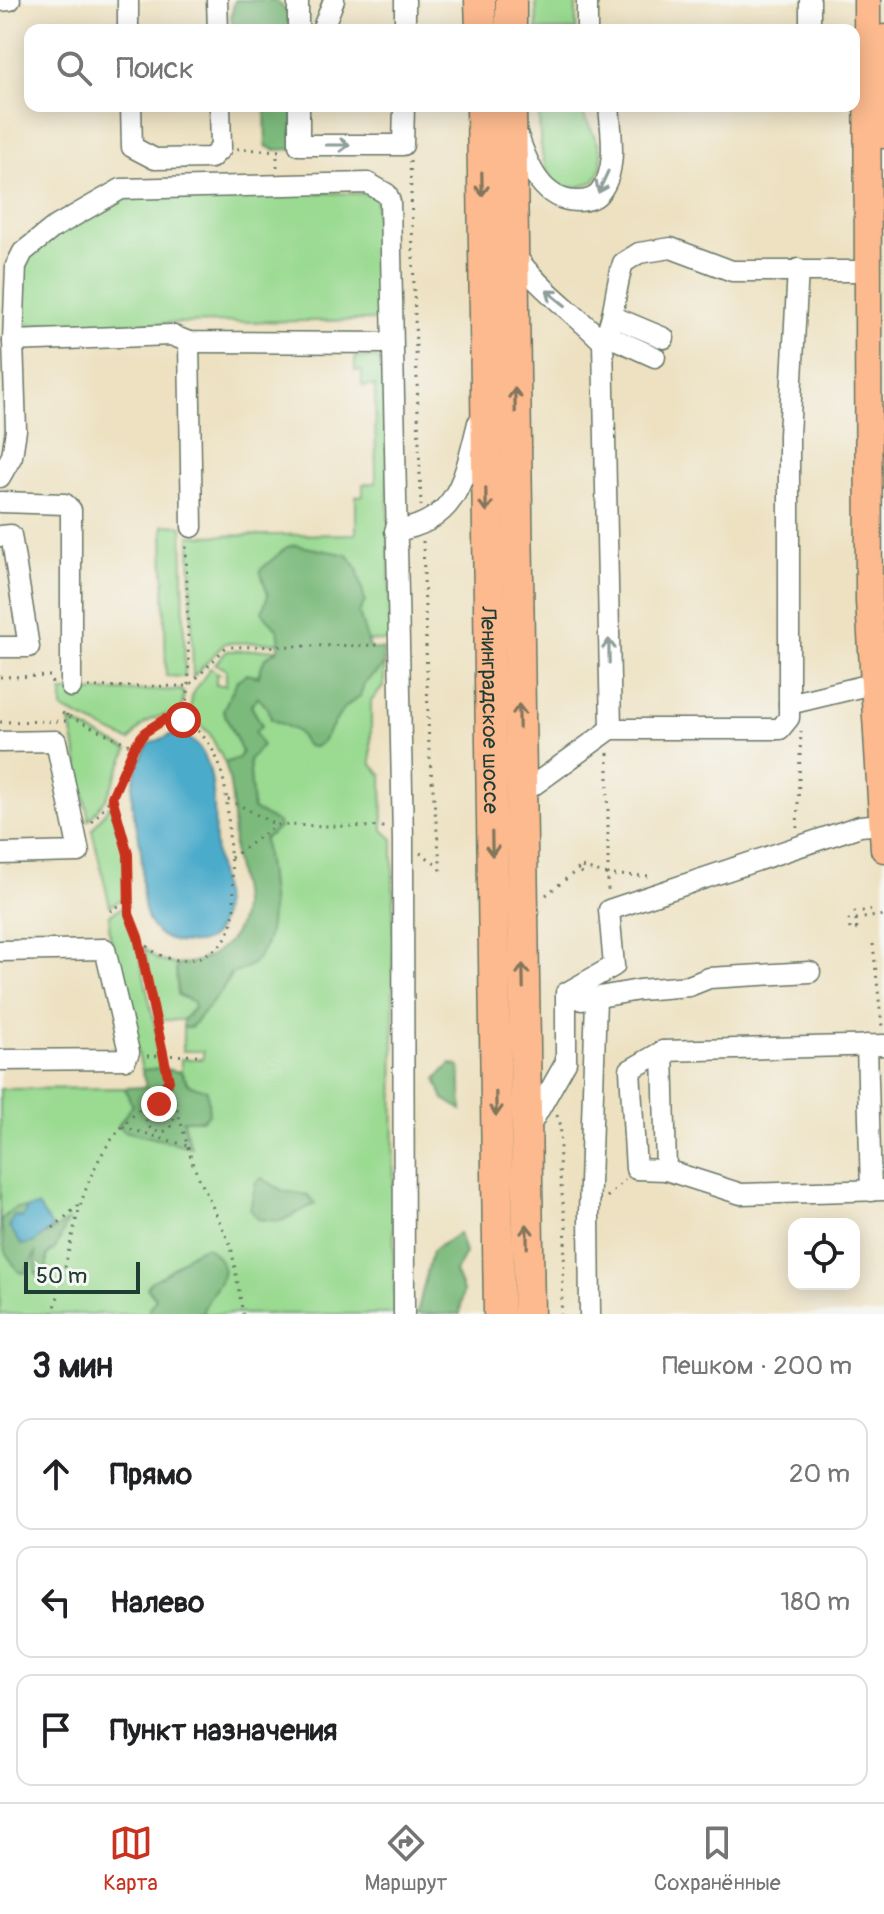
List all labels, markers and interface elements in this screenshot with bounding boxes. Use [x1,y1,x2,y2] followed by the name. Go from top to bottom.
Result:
[24,24,860,112] search box
[52,46,96,90] icon: search
[116,50,194,87] text: Поиск
[324,137,351,153] one-way arrow
[595,169,610,193] one-way arrow
[475,170,490,197] one-way arrow
[546,289,567,307] one-way arrow
[507,387,523,414] one-way arrow
[479,486,494,513] one-way arrow
[474,605,505,814] street label: Ленинградское шоссе
[601,638,617,665] one-way arrow
[165,702,201,738] route start
[511,703,527,730] one-way arrow
[484,830,500,857] one-way arrow
[515,963,531,990] one-way arrow
[141,1086,177,1122] route end
[488,1090,504,1117] one-way arrow
[788,1218,860,1290] map controls
[788,1218,860,1290] button: locate
[519,1223,535,1250] one-way arrow
[24,1258,140,1294] scale bar
[36,1262,87,1290] text: 50 m
[32,1345,113,1388] text: 3 мин
[662,1350,852,1382] text: Пешком · 200 m
[34,1452,78,1496] icon: ahead
[110,1456,192,1493] text: Прямо
[789,1458,850,1490] text: 20 m
[34,1580,78,1624] icon: left
[110,1584,204,1621] text: Налево
[780,1586,850,1618] text: 180 m
[34,1708,78,1752] icon: arrive
[110,1712,337,1749] text: Пункт назначения
[103,1821,158,1897] tab: Карта
[364,1821,447,1897] tab: Маршрут
[654,1821,781,1897] tab: Сохранённые

